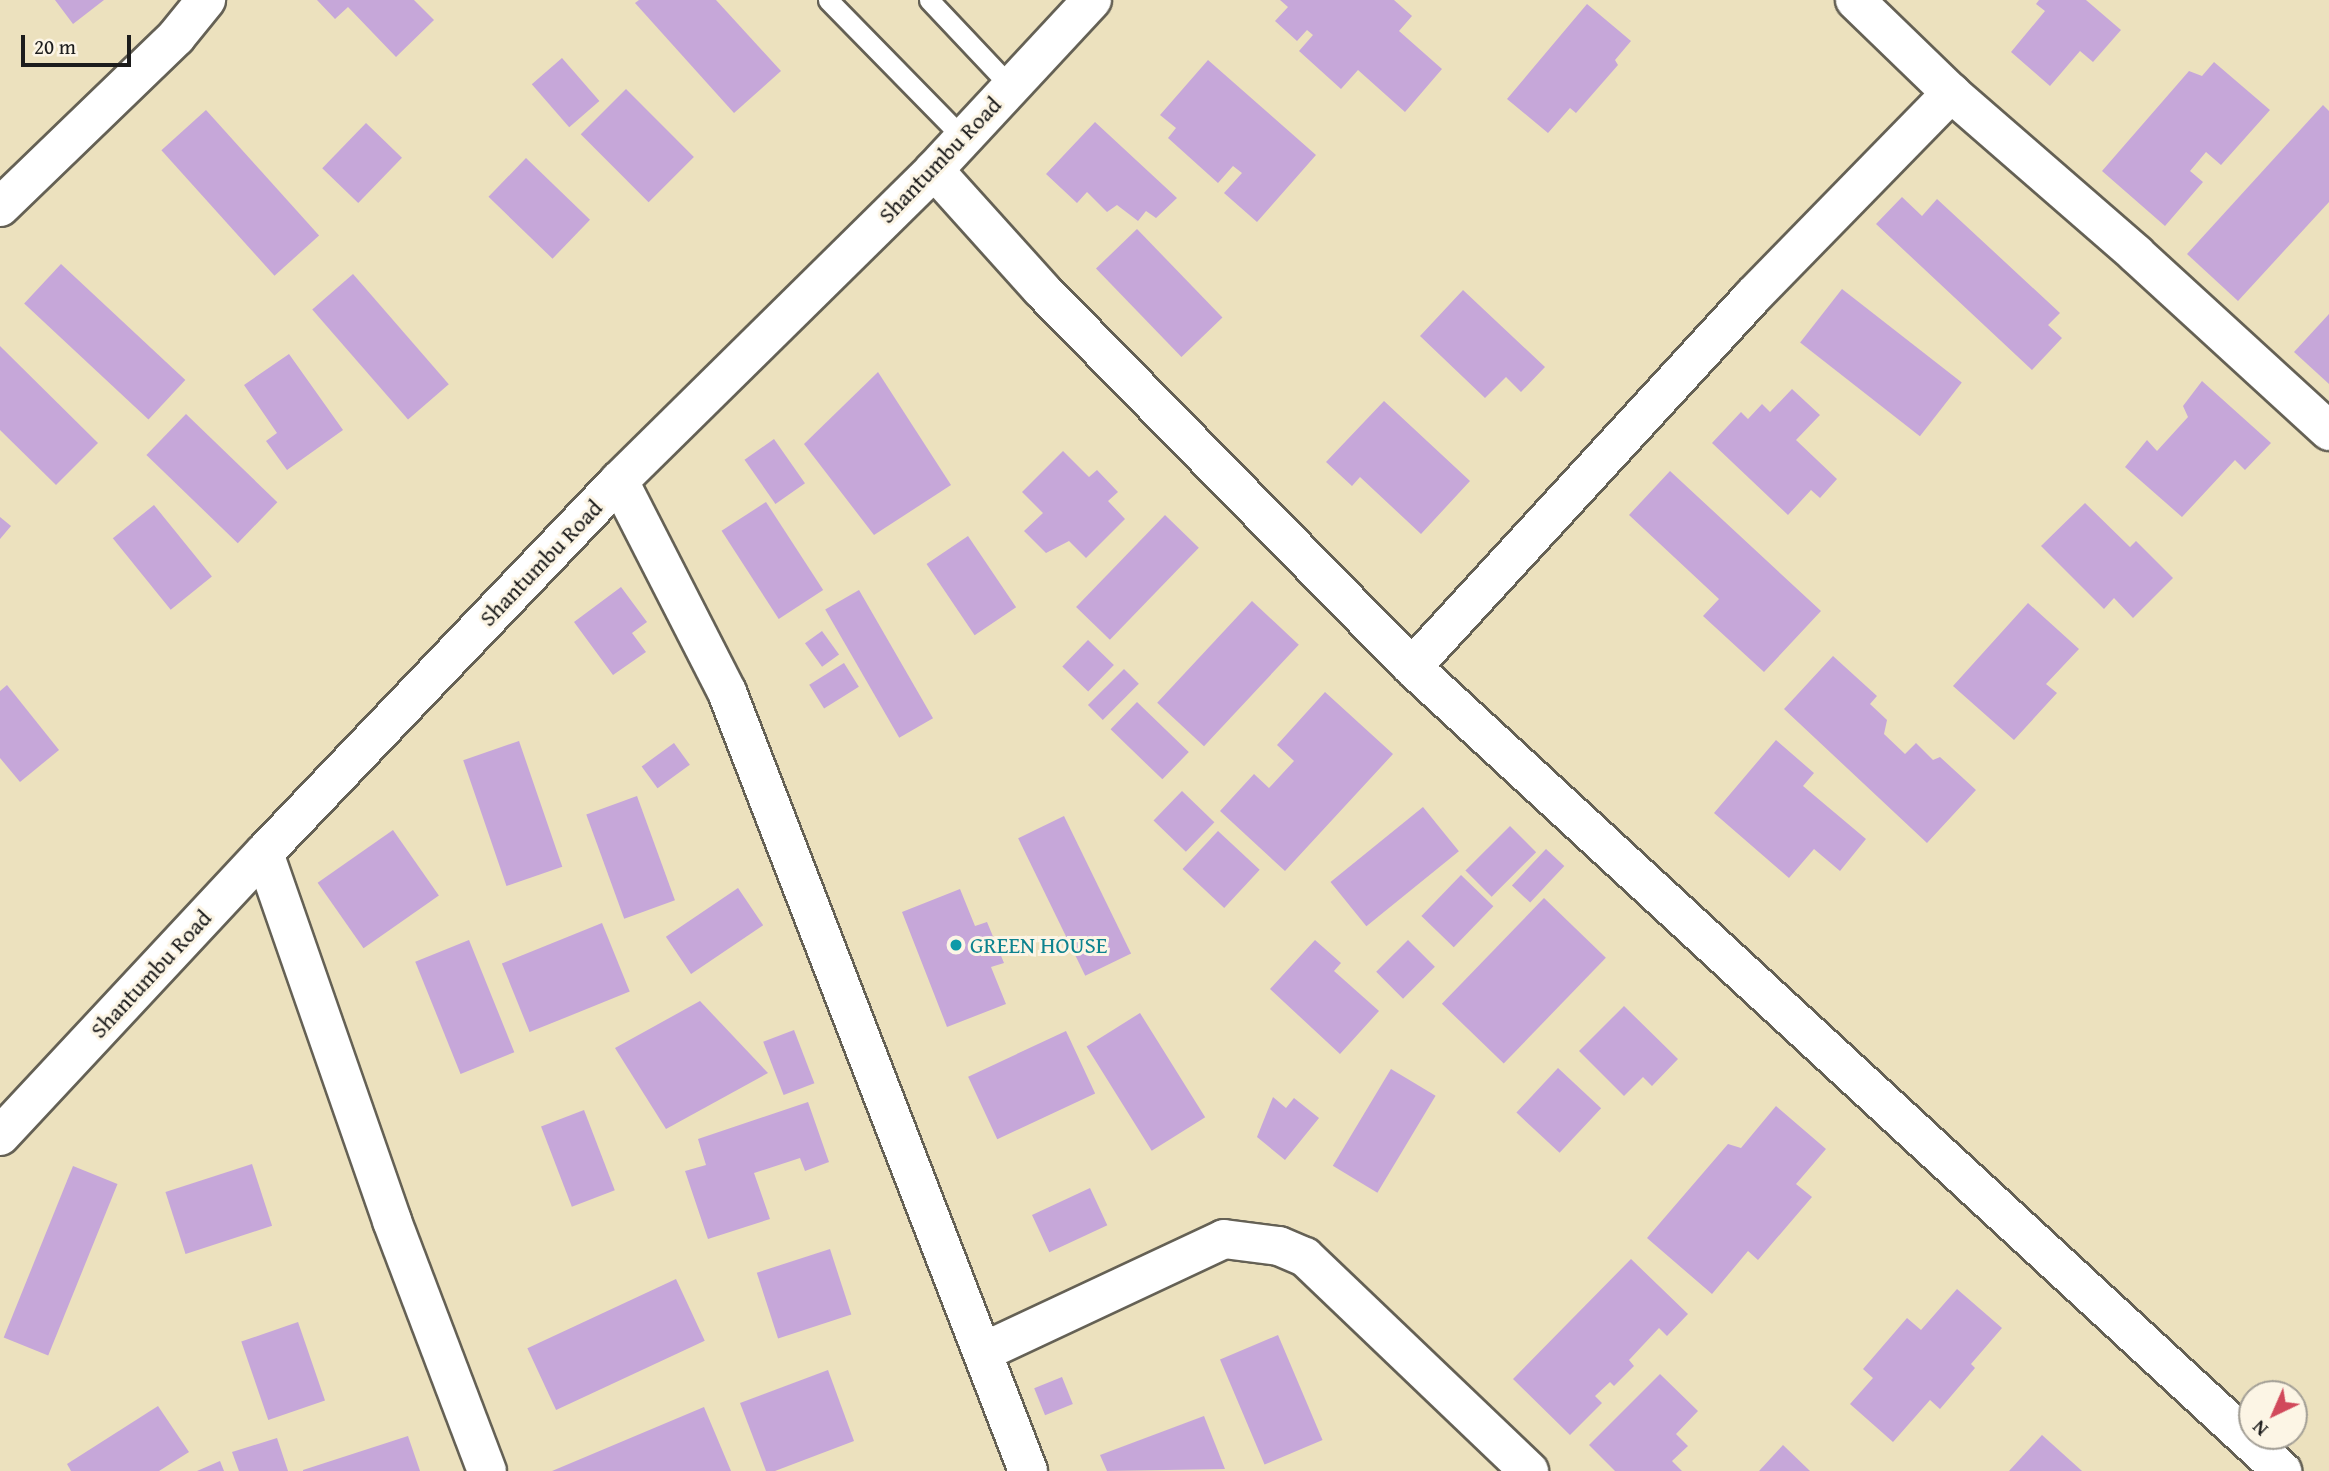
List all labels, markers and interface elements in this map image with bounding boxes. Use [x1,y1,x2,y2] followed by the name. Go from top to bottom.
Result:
[24,21,135,65] scale bar
[34,31,76,62] text: 20 m
[873,91,1007,229] street label: Shantumbu Road
[474,494,608,632] street label: Shantumbu Road
[85,904,217,1044] street label: Shantumbu Road
[970,931,1107,959] place label: GREEN HOUSE
[948,937,964,953] marker: GREEN HOUSE
[2238,1380,2308,1450] north arrow
[2246,1414,2274,1443] text: N

